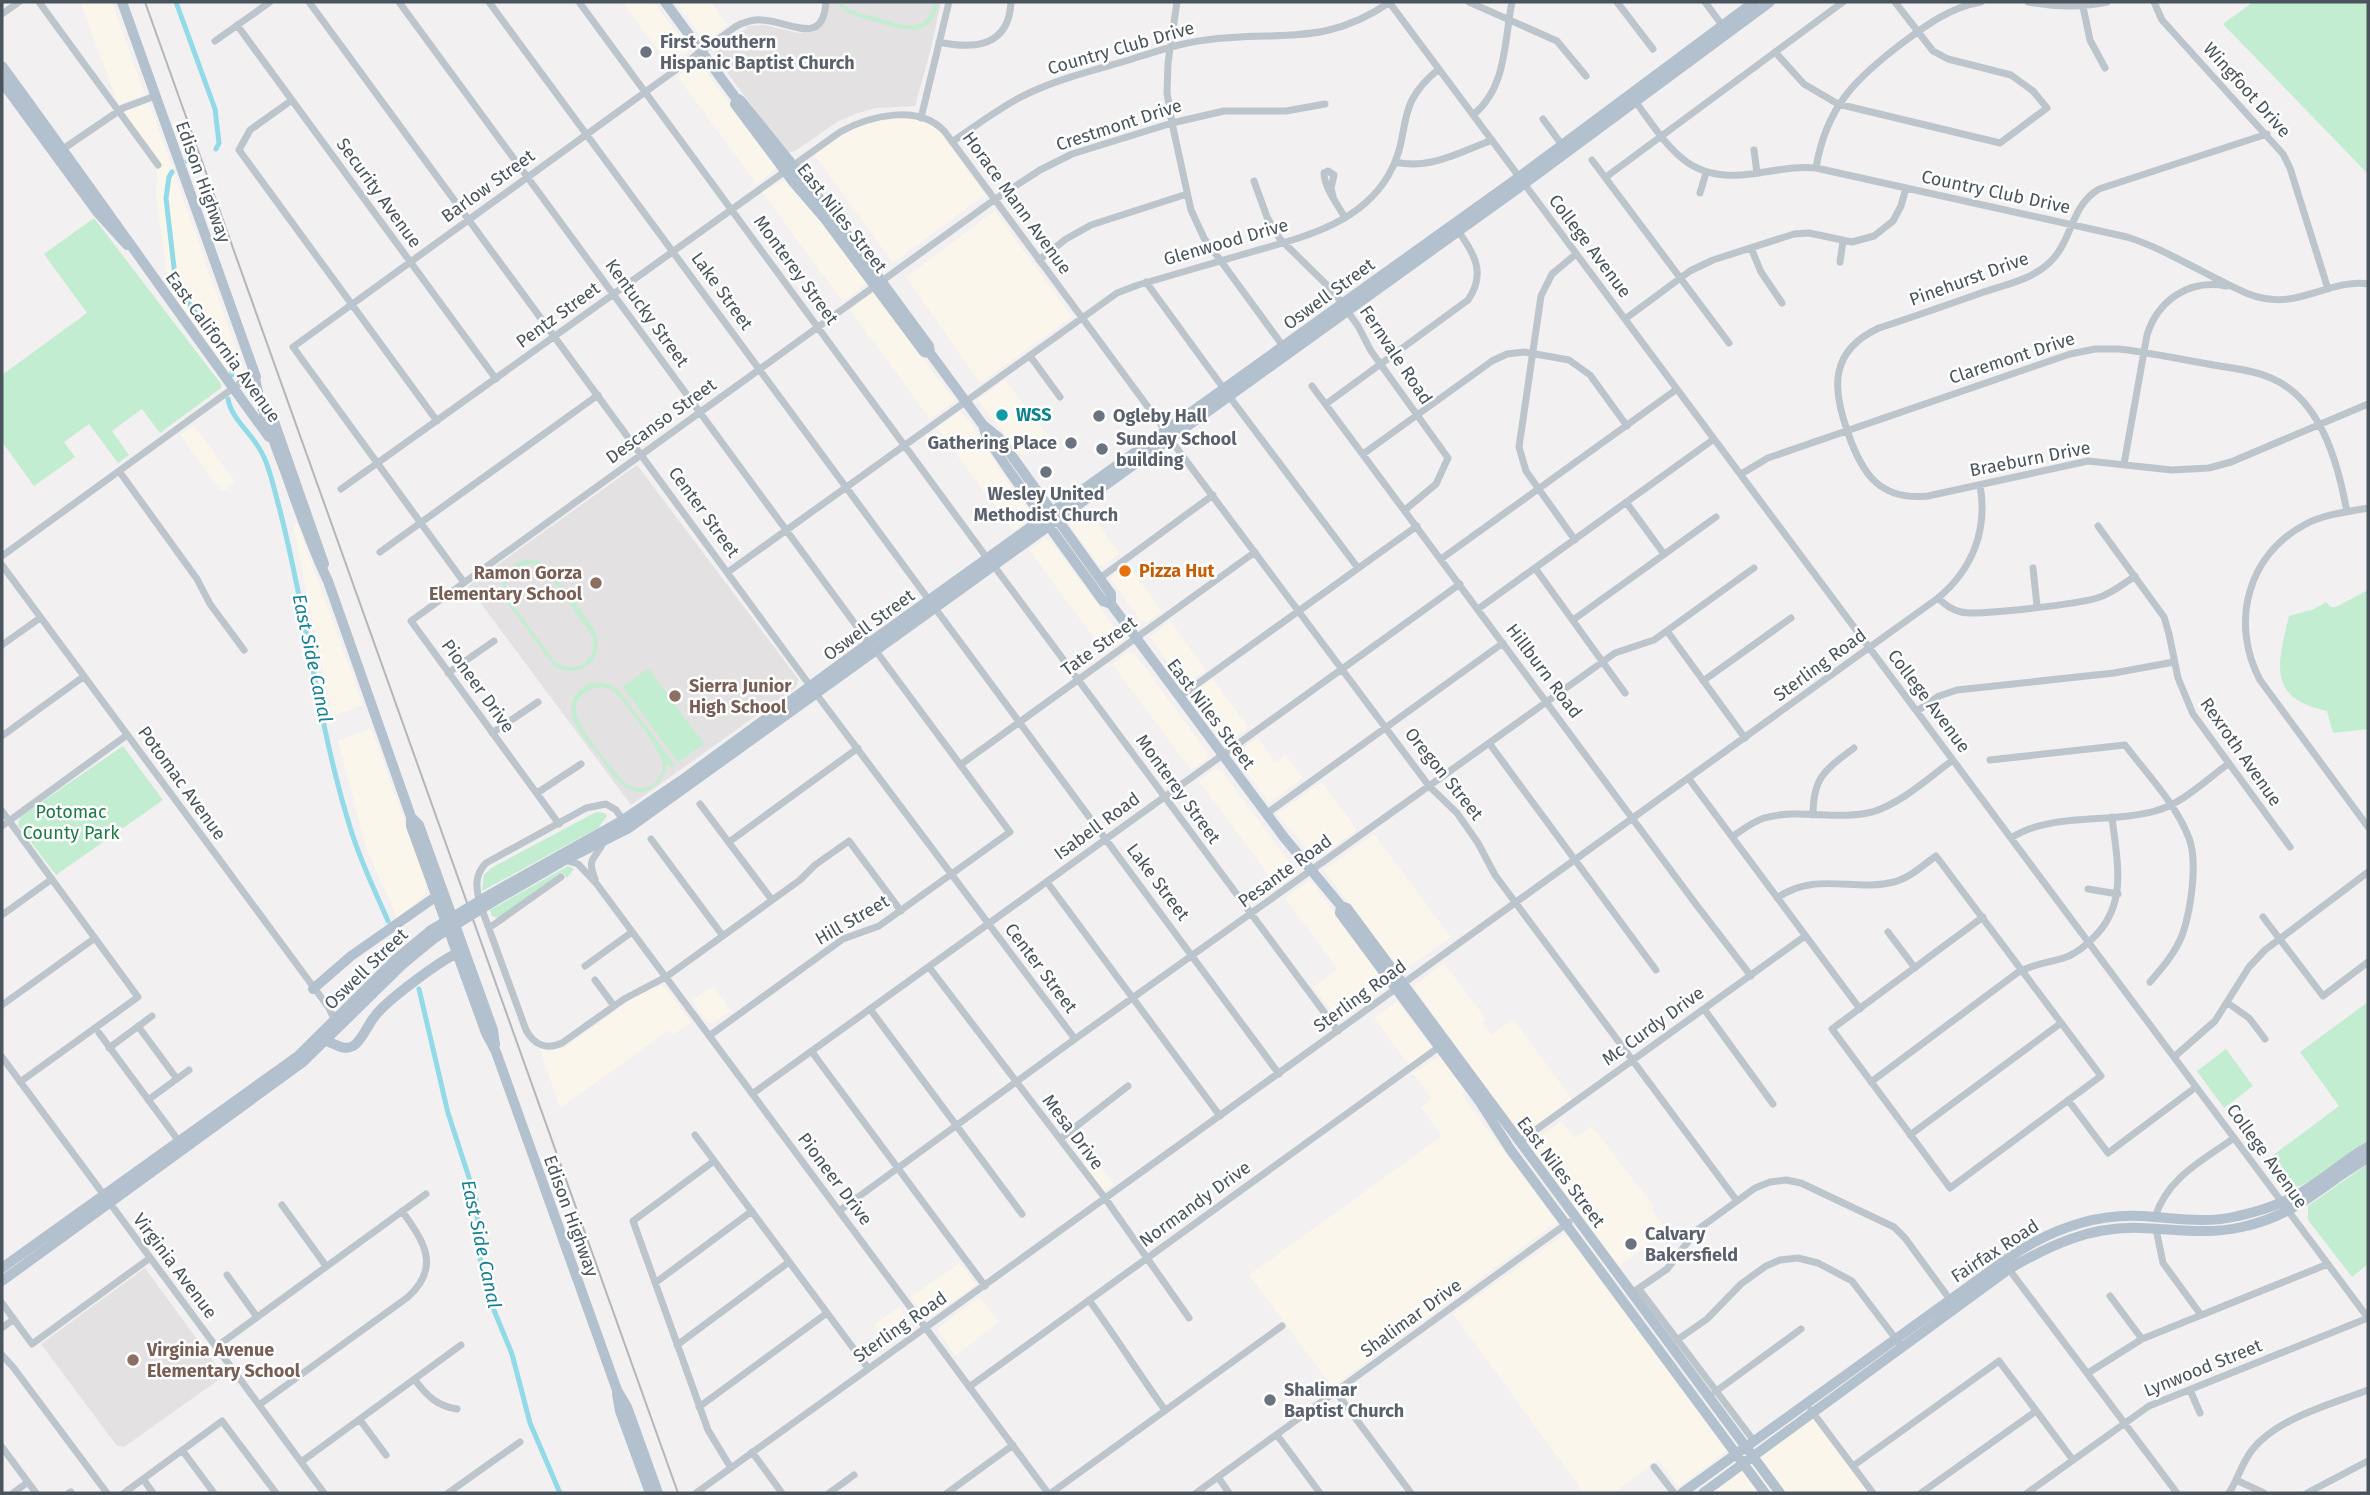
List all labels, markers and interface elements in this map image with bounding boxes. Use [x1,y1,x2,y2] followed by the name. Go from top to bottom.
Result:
[1045,17,1197,79] street label: Country Club Drive
[660,31,855,74] place label: First Southern Hispanic Baptist Church
[2199,38,2295,142] street label: Wingfoot Drive
[638,44,654,60] marker: First Southern Hispanic Baptist Church
[1053,94,1185,156] street label: Crestmont Drive
[171,118,235,246] street label: Edison Highway
[958,127,1076,279] street label: Horace Mann Avenue
[332,134,426,252] street label: Security Avenue
[437,145,539,227] street label: Barlow Street
[792,159,892,278] street label: East Niles Street
[1920,165,2072,219] street label: Country Club Drive
[1544,190,1636,302] street label: College Avenue
[749,211,843,329] street label: Monterey Street
[1161,214,1291,270] street label: Glenwood Drive
[1906,247,2032,311] street label: Pinehurst Drive
[686,248,758,335] street label: Lake Street
[1279,253,1379,335] street label: Oswell Street
[600,255,694,372] street label: Kentucky Street
[161,267,285,427] street label: East California Avenue
[512,277,605,353] street label: Pentz Street
[1355,301,1437,409] street label: Fernvale Road
[1946,327,2078,389] street label: Claremont Drive
[602,373,721,468] street label: Descanso Street
[1016,404,1051,426] place label: WSS
[1113,405,1208,427] place label: Ogleby Hall
[994,407,1010,423] marker: WSS
[1091,408,1107,424] marker: Ogleby Hall
[1116,428,1237,471] place label: Sunday School building
[927,432,1057,454] place label: Gathering Place
[1063,435,1079,451] marker: Gathering Place
[1968,437,2092,481] street label: Braeburn Drive
[1094,441,1110,457] marker: Sunday School building
[664,462,745,562] street label: Center Street
[1038,464,1054,480] marker: Wesley United Methodist Church
[974,483,1118,526] place label: Wesley United Methodist Church
[1139,560,1216,582] place label: Pizza Hut
[429,562,583,605] place label: Ramon Gorza Elementary School
[1117,563,1133,579] marker: Pizza Hut
[588,575,604,591] marker: Ramon Gorza Elementary School
[819,584,919,666] street label: Oswell Street
[288,592,337,724] water label: East Side Canal
[1057,611,1141,681] street label: Tate Street
[1501,619,1587,723] street label: Hillburn Road
[1769,624,1871,706] street label: Sterling Road
[437,635,519,737] street label: Pioneer Drive
[1883,645,1975,757] street label: College Avenue
[1162,654,1260,774] street label: East Niles Street
[689,675,792,718] place label: Sierra Junior High School
[667,688,683,704] marker: Sierra Junior High School
[2195,693,2287,811] street label: Rexroth Avenue
[133,722,231,844] street label: Potomac Avenue
[1400,723,1488,825] street label: Oregon Street
[1131,730,1225,848] street label: Monterey Street
[1050,788,1144,864] street label: Isabell Road
[23,801,120,844] park label: Potomac County Park
[1234,830,1336,912] street label: Pesante Road
[1122,839,1194,925] street label: Lake Street
[811,890,893,950] street label: Hill Street
[1000,919,1082,1018] street label: Center Street
[320,923,413,1014] street label: Oswell Street
[1309,955,1411,1037] street label: Sterling Road
[1598,982,1708,1070] street label: Mc Curdy Drive
[1037,1090,1109,1174] street label: Mesa Drive
[2222,1099,2312,1213] street label: College Avenue
[1512,1112,1610,1232] street label: East Niles Street
[793,1128,877,1230] street label: Pioneer Drive
[539,1152,603,1280] street label: Edison Highway
[1135,1156,1255,1252] street label: Normandy Drive
[457,1178,506,1310] water label: East Side Canal
[128,1209,222,1323] street label: Virginia Avenue
[1947,1215,2043,1287] street label: Fairfax Road
[1645,1223,1738,1266] place label: Calvary Bakersfield
[1623,1236,1639,1252] marker: Calvary Bakersfield
[1356,1274,1466,1362] street label: Shalimar Drive
[849,1287,951,1367] street label: Sterling Road
[2141,1334,2266,1402] street label: Lynwood Street
[146,1339,301,1382] place label: Virginia Avenue Elementary School
[125,1352,141,1368] marker: Virginia Avenue Elementary School
[1284,1379,1404,1422] place label: Shalimar Baptist Church
[1262,1392,1278,1408] marker: Shalimar Baptist Church

